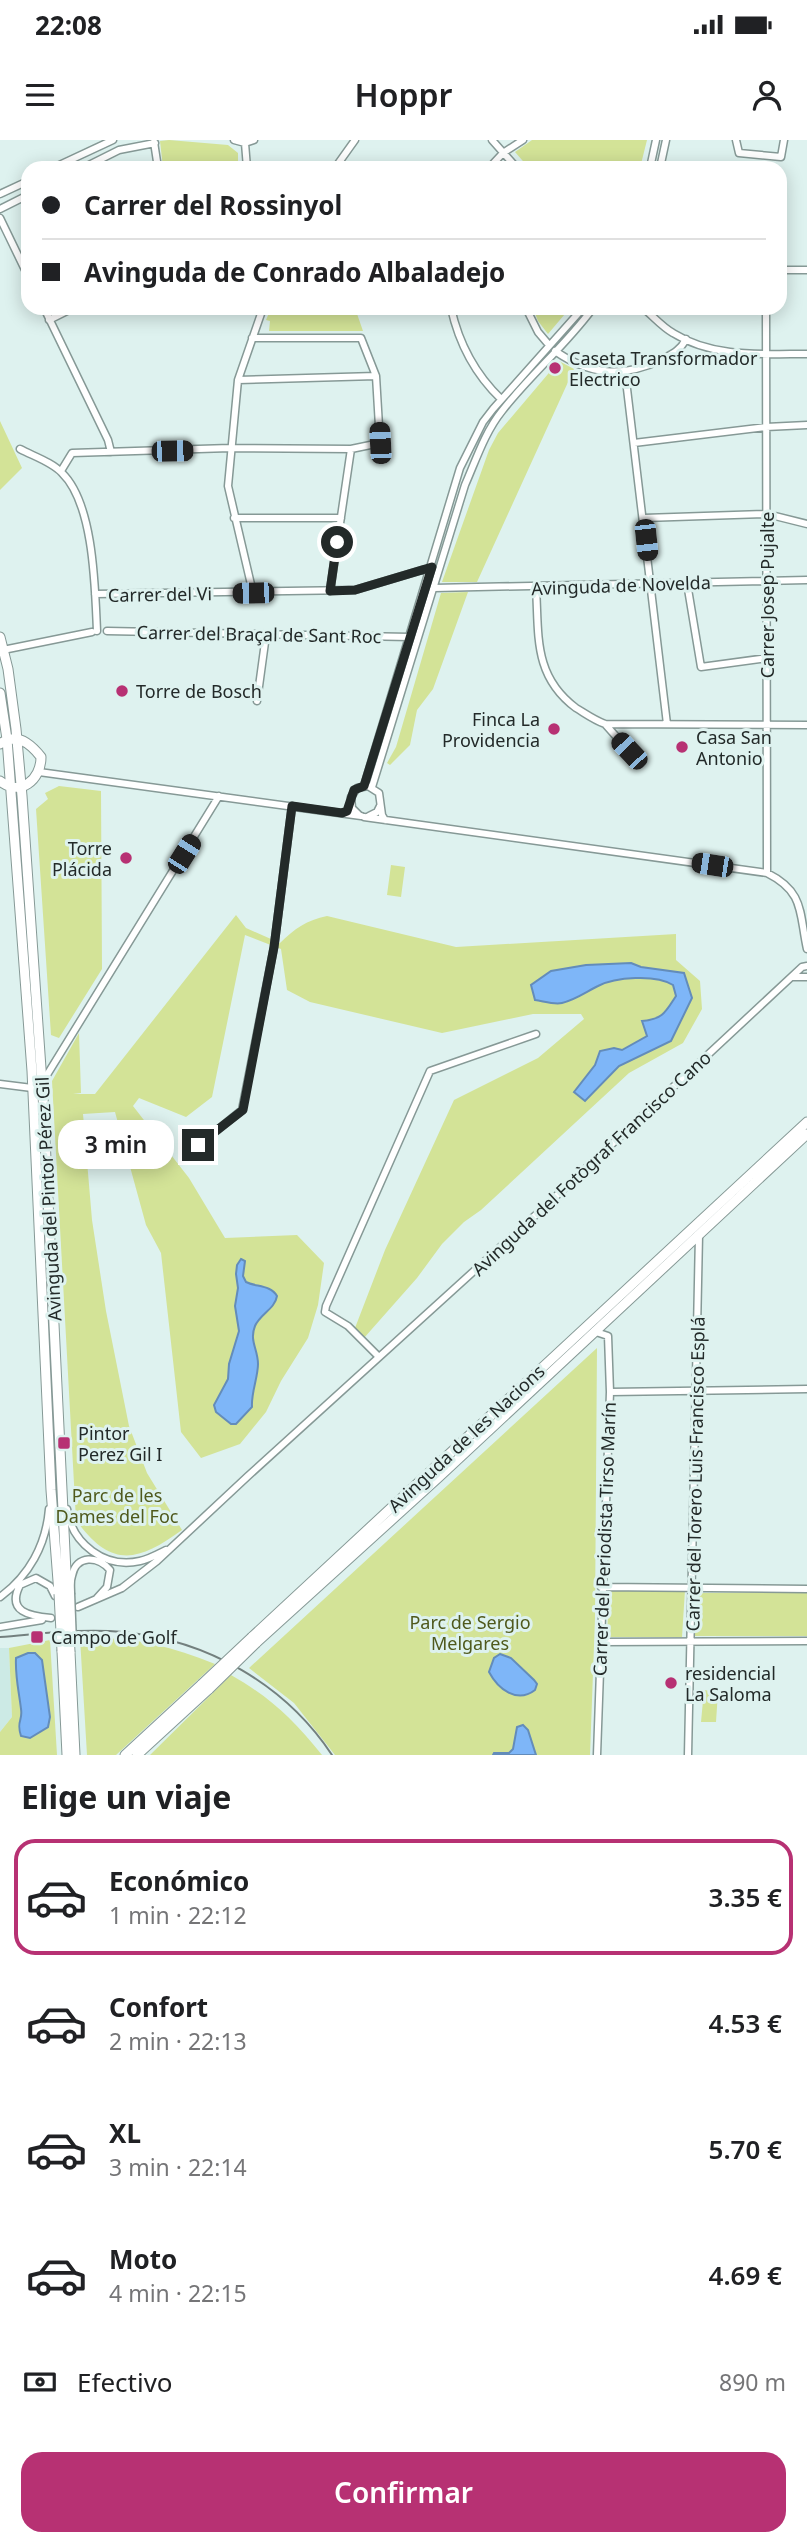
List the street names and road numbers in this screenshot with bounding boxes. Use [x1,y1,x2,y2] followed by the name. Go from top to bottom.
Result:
[755,512,779,678] street label: Carrer Josep Pujalte
[531,570,711,600] street label: Avinguda de Novelda
[108,581,212,607] street label: Carrer del Vi
[136,620,382,648] street label: Carrer del Braçal de Sant Roc
[466,1045,716,1281] street label: Avinguda del Fotògraf Francisco Cano
[30,1076,66,1322] street label: Avinguda del Pintor Pérez Gil
[680,1316,710,1632] street label: Carrer del Torero Luis Francisco Esplá
[382,1359,550,1517] street label: Avinguda de les Nacions
[587,1402,621,1676] street label: Carrer del Periodista Tirso Marín

